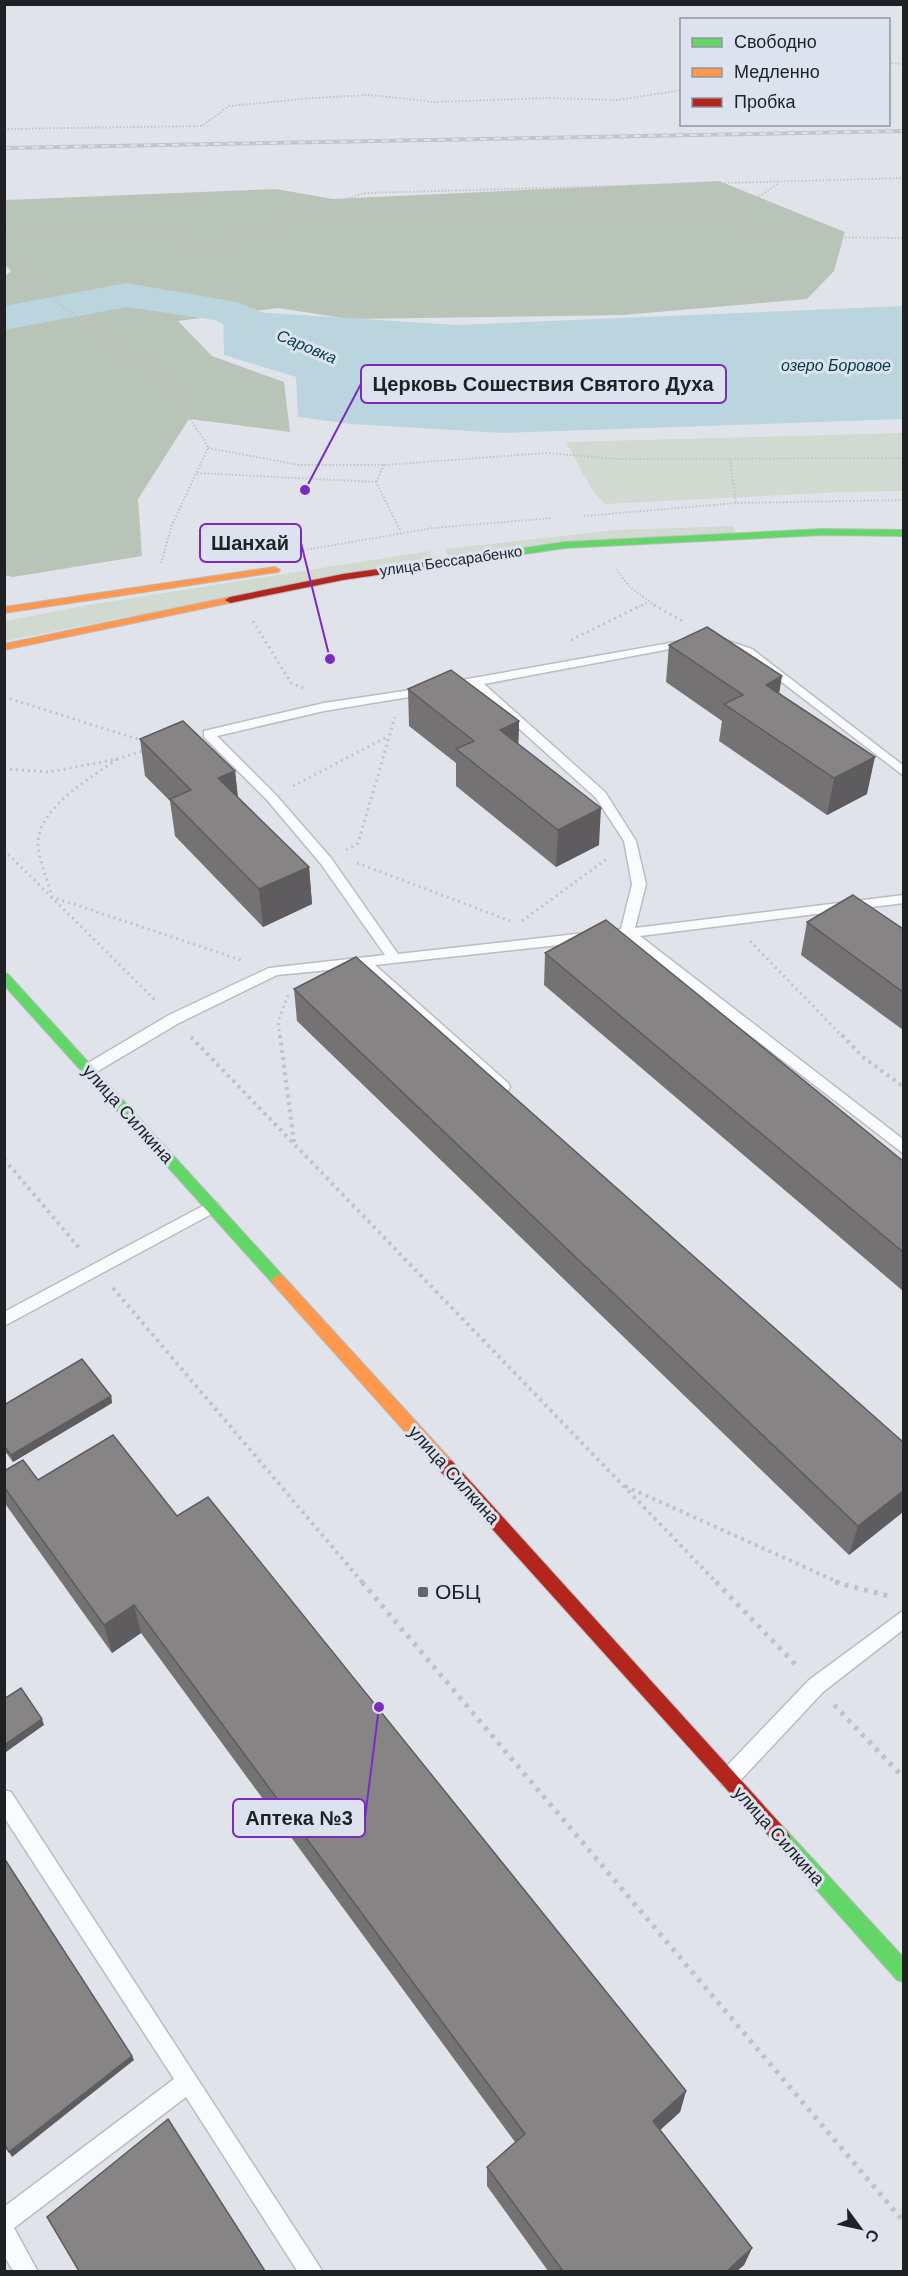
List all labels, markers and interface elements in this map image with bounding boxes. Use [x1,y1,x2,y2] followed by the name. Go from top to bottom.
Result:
[680,18,890,126] legend
[734,32,817,52] text: Свободно
[734,62,820,82] text: Медленно
[734,92,797,112] text: Пробка
[274,326,339,367] water label: Саровка
[781,357,891,374] water label: озеро Боровое
[361,365,726,403] callout: Церковь Сошествия Святого Духа
[372,373,714,395] text: Церковь Сошествия Святого Духа
[200,524,301,562] callout: Шанхай
[211,532,289,554] text: Шанхай
[379,542,523,579] street label: улица Бессарабенко
[78,1061,178,1168] street label: улица Силкина
[404,1422,504,1529] street label: улица Силкина
[435,1580,481,1603] place label: ОБЦ
[416,1585,430,1599] marker: ОБЦ
[729,1783,829,1890] street label: улица Силкина
[233,1799,365,1837] callout: Аптека №3
[245,1807,353,1829] text: Аптека №3
[830,2198,890,2258] north arrow
[862,2226,882,2246] text: С

